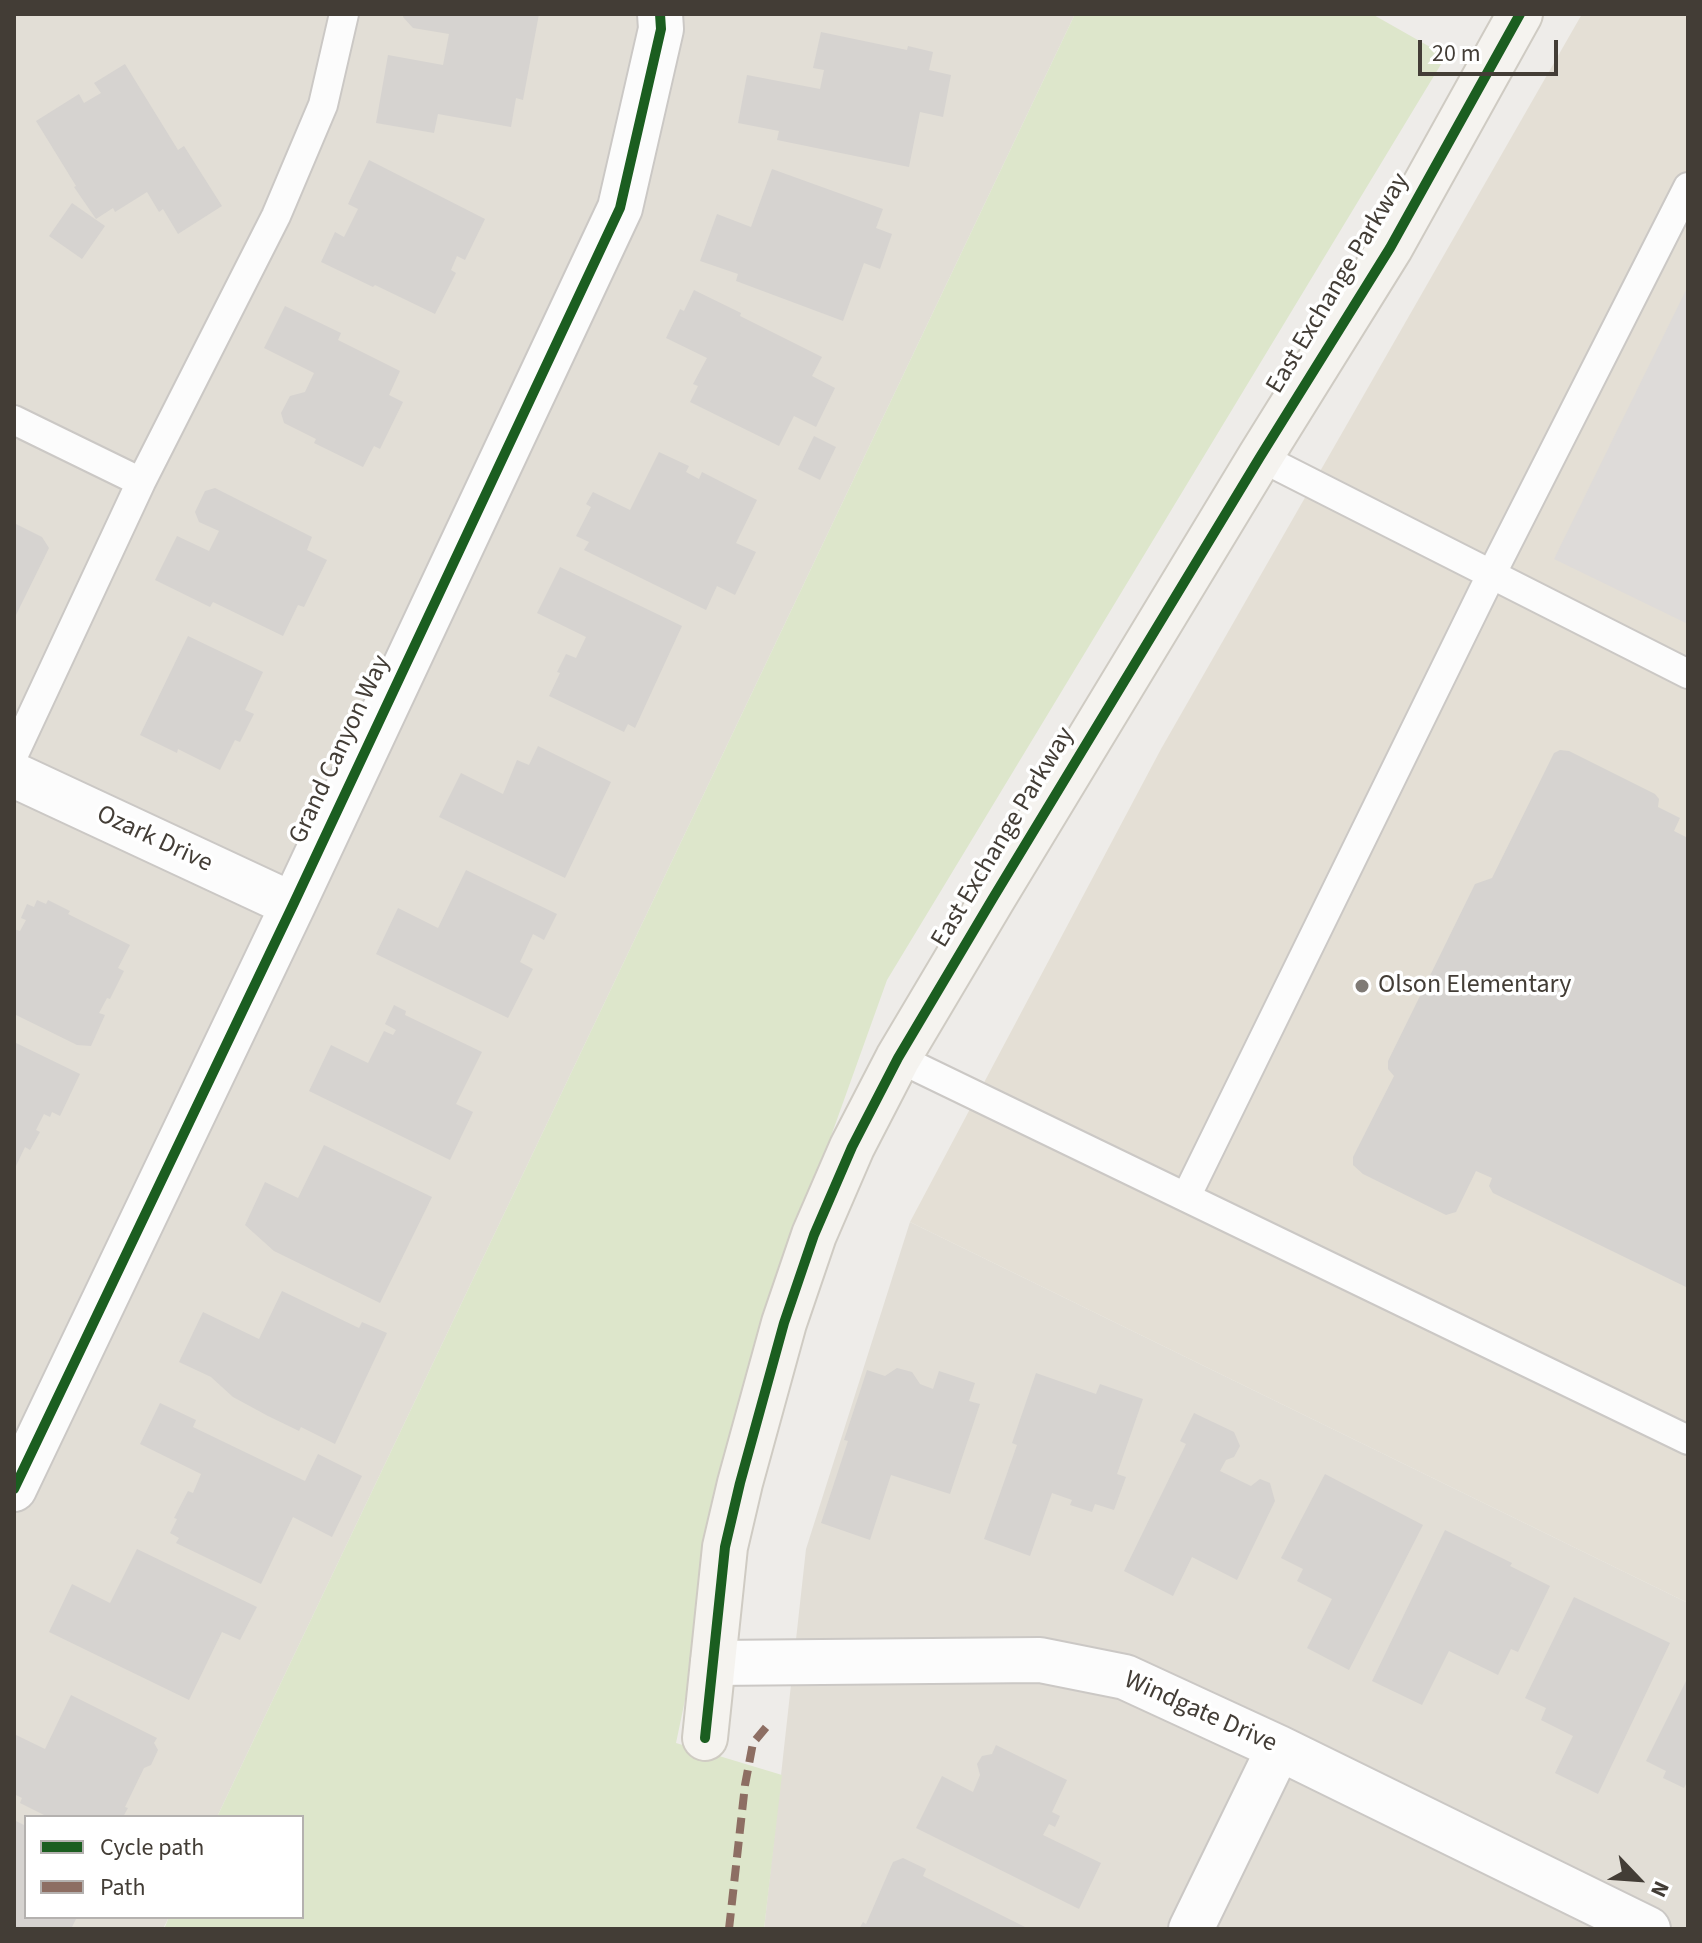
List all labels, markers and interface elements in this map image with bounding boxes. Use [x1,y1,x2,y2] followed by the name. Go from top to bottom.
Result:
[1422,24,1562,74] scale bar
[1432,36,1481,71] text: 20 m
[1261,168,1417,400] street label: East Exchange Parkway
[284,651,398,849] street label: Grand Canyon Way
[926,722,1082,954] street label: East Exchange Parkway
[91,800,217,880] street label: Ozark Drive
[1378,970,1571,1002] place label: Olson Elementary
[1353,977,1371,995] marker: Olson Elementary
[1119,1665,1281,1761] street label: Windgate Drive
[24,1815,304,1919] legend
[100,1830,204,1865] text: Cycle path
[1598,1839,1678,1919] north arrow
[100,1870,146,1905] text: Path
[1642,1876,1677,1903] text: N

